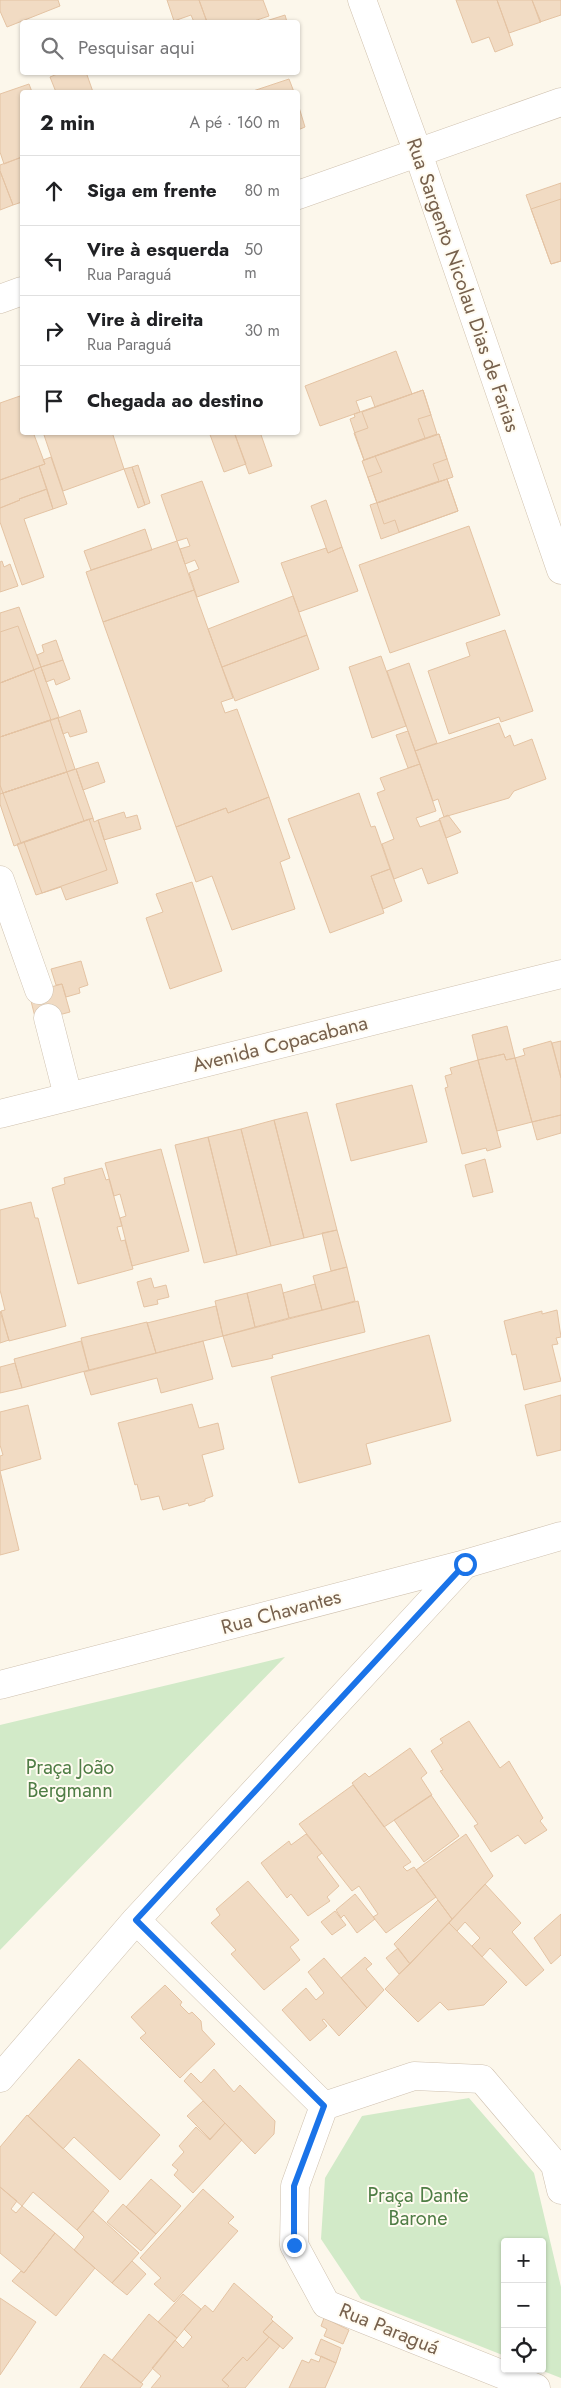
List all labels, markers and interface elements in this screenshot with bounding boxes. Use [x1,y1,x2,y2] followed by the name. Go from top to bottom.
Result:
[20,20,300,75] search box
[38,34,66,62] icon: search
[78,34,195,61] text: Pesquisar aqui
[40,108,95,138] text: 2 min
[190,111,280,134] text: A pé · 160 m
[399,134,527,436] street label: Rua Sargento Nicolau Dias de Farias
[40,177,68,205] icon: ahead
[87,177,217,204] text: Siga em frente
[244,179,280,202] text: 80 m
[87,236,229,263] text: Vire à esquerda
[244,238,263,284] text: 50 m
[40,247,68,275] icon: left
[87,263,171,286] text: Rua Paraguá
[87,306,203,333] text: Vire à direita
[40,317,68,345] icon: right
[244,319,280,342] text: 30 m
[87,333,171,356] text: Rua Paraguá
[40,387,68,415] icon: arrive
[87,387,263,414] text: Chegada ao destino
[189,1008,371,1080] street label: Avenida Copacabana
[454,1553,477,1576] route start
[218,1582,344,1642] street label: Rua Chavantes
[26,1753,114,1805] park label: Praça João Bergmann
[367,2181,469,2233] park label: Praça Dante Barone
[283,2234,306,2257] route end
[501,2238,546,2373] map controls
[501,2238,546,2283] button: +
[501,2283,546,2328] button: −
[335,2296,443,2362] street label: Rua Paraguá
[501,2328,546,2373] button: locate

